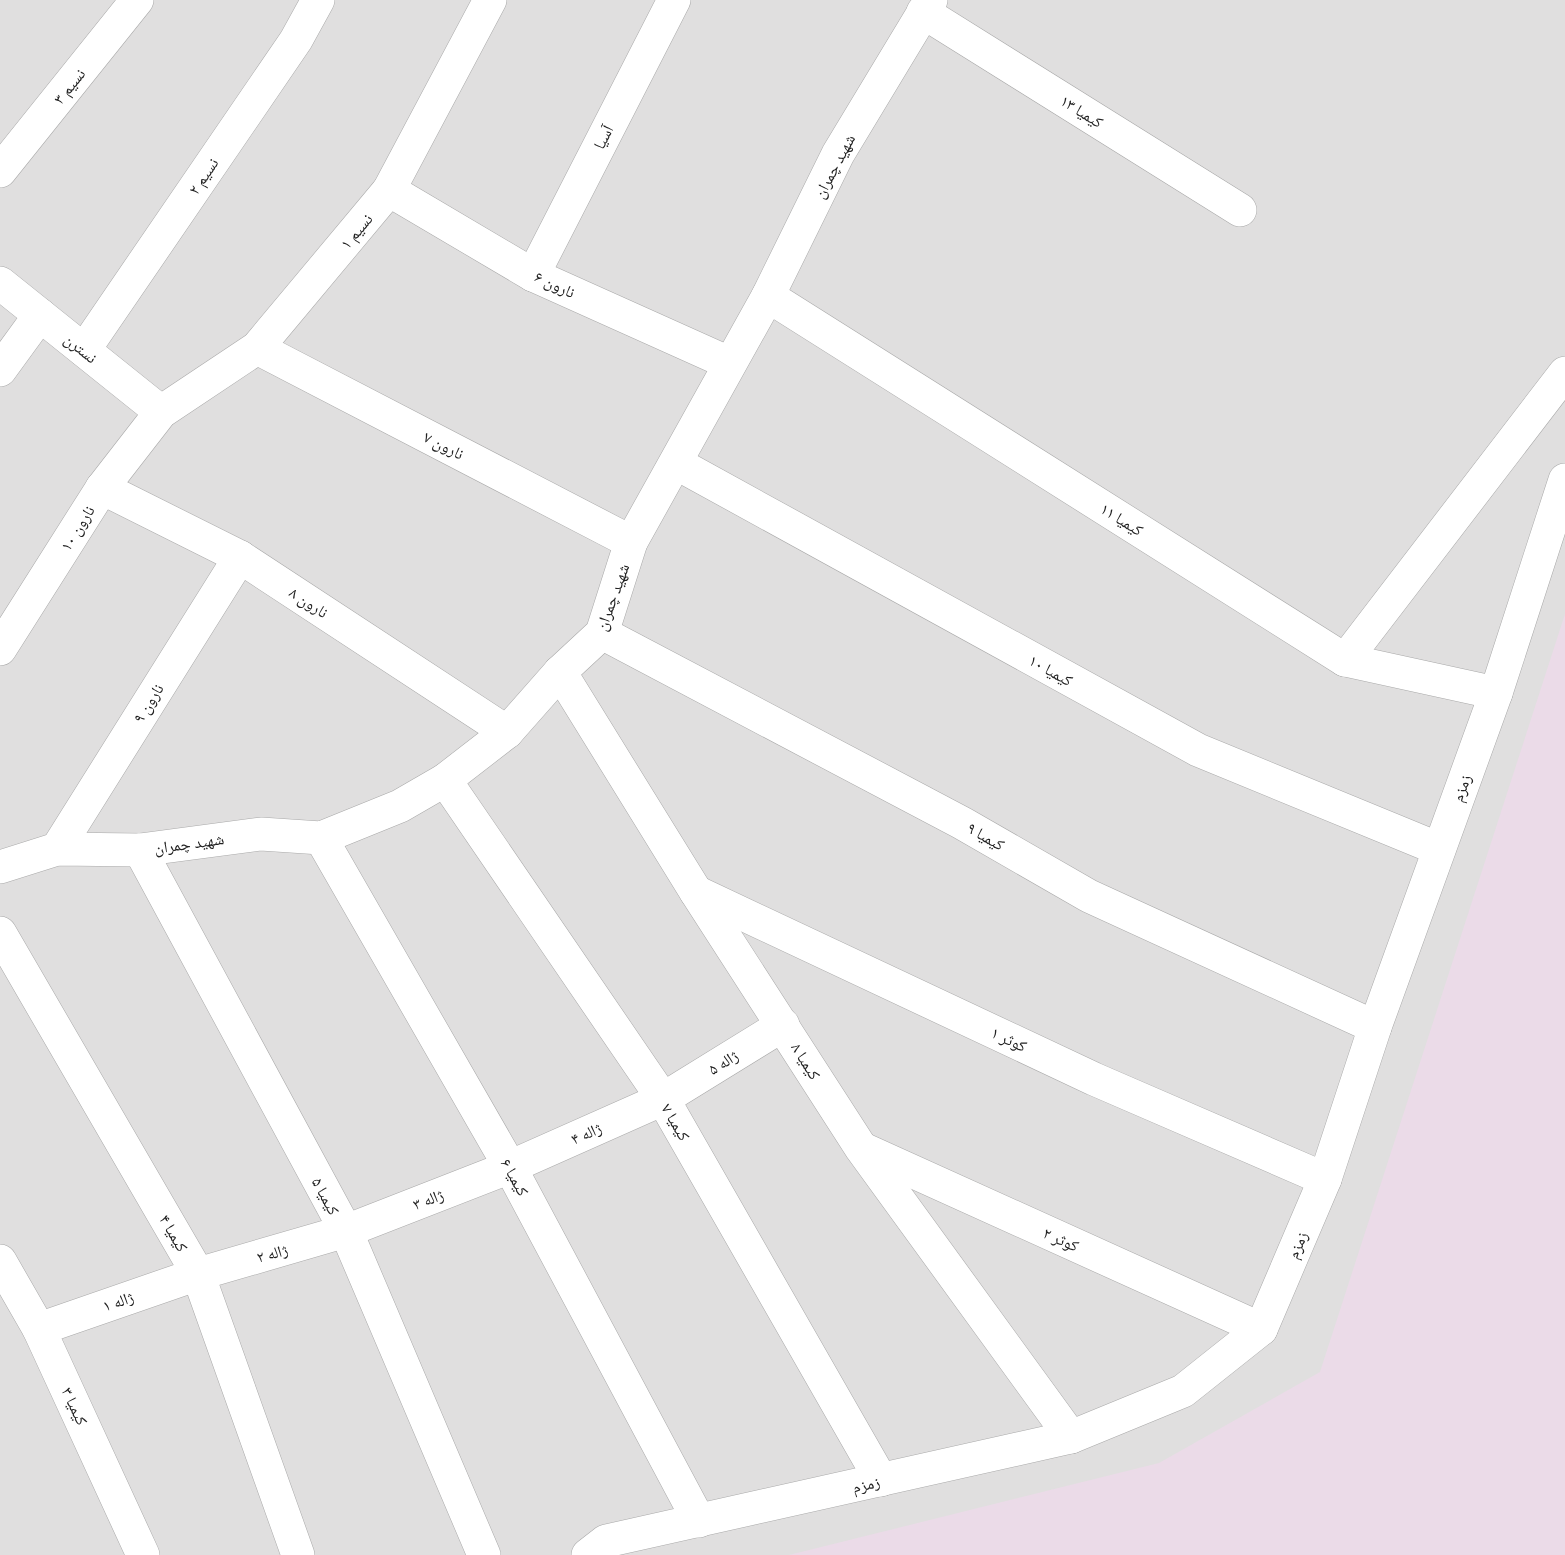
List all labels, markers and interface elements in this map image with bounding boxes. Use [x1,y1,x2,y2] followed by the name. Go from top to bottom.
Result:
[50,65,91,109] street label: نسیم ۳
[1056,92,1106,134] street label: کیمیا ۱۳
[590,122,620,153] street label: آسیا
[810,131,861,203] street label: شهید چمران
[185,155,224,199] street label: نسیم ۲
[337,210,378,254] street label: نسیم ۱
[531,268,578,304] street label: نارون ۶
[59,330,100,369] street label: نسترن
[420,428,467,465] street label: نارون ۷
[1096,500,1146,542] street label: کیمیا ۱۱
[57,503,100,555] street label: نارون ۱۰
[592,561,635,634] street label: شهید چمران
[285,584,331,624] street label: نارون ۸
[1025,652,1076,692] street label: کیمیا ۱۰
[130,681,169,727] street label: نارون ۹
[1449,772,1477,805] street label: زمزم
[963,819,1008,857] street label: کیمیا ۹
[153,830,225,860] street label: شهید چمران
[987,1024,1029,1058] street label: کوثر ۱
[785,1040,824,1085] street label: کیمیا ۸
[705,1047,743,1081] street label: ژاله ۵
[656,1101,693,1146] street label: کیمیا ۷
[568,1119,605,1150] street label: ژاله ۴
[495,1156,532,1201] street label: کیمیا ۶
[306,1175,343,1220] street label: کیمیا ۵
[410,1186,447,1216] street label: ژاله ۳
[154,1212,191,1257] street label: کیمیا ۴
[1039,1224,1081,1258] street label: کوثر ۲
[1284,1229,1313,1262] street label: زمزم
[255,1241,291,1269] street label: ژاله ۲
[100,1288,137,1317] street label: ژاله ۱
[56,1385,91,1429] street label: کیمیا ۳
[851,1473,882,1499] street label: زمزم

